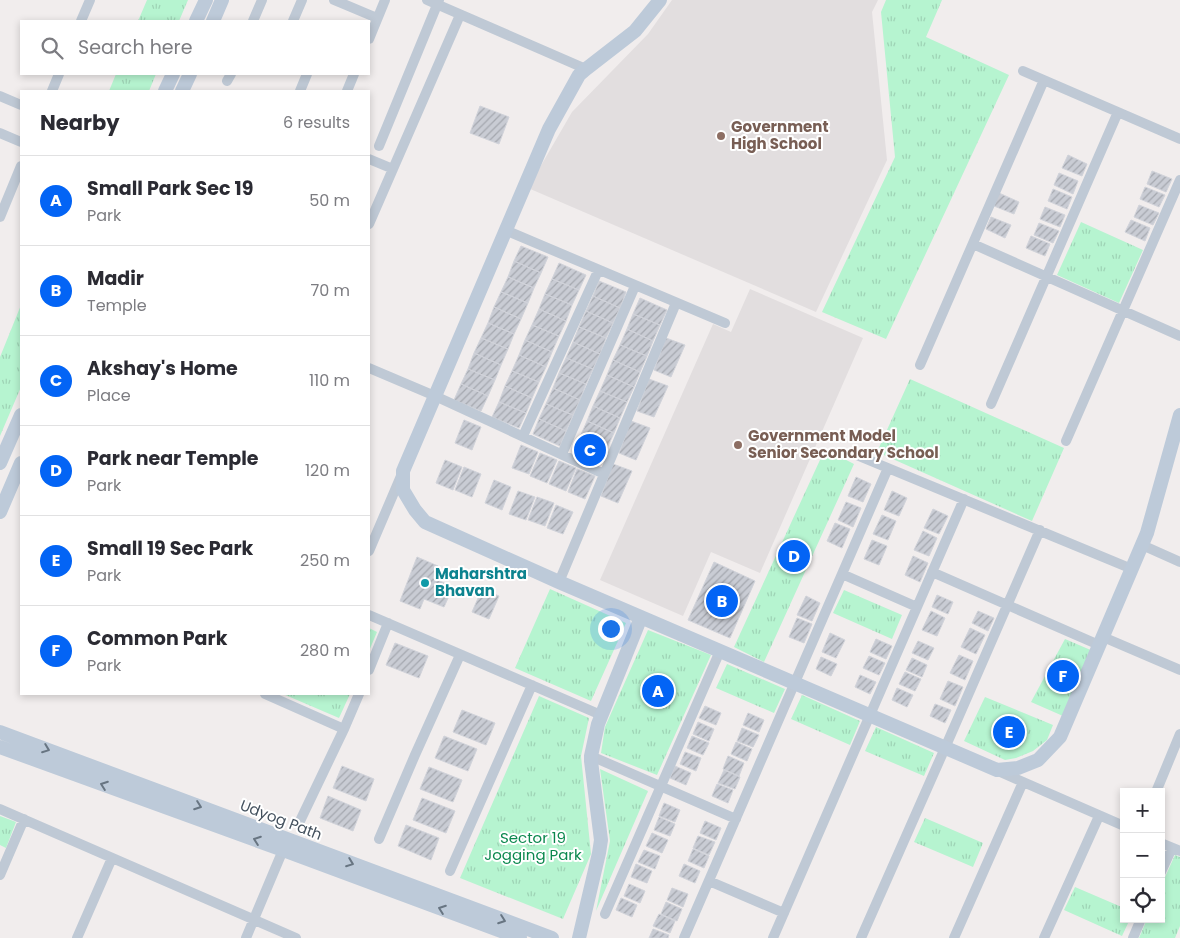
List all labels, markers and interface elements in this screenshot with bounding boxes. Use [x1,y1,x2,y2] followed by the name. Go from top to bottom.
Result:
[20,20,370,75] search box
[38,34,66,62] icon: search
[78,34,192,61] text: Search here
[40,108,120,137] text: Nearby
[283,111,350,134] text: 6 results
[731,116,828,154] place label: Government High School
[715,130,727,142] marker: Government High School
[87,175,253,202] text: Small Park Sec 19
[50,189,62,212] text: A
[309,189,350,212] text: 50 m
[87,204,121,227] text: Park
[87,265,144,292] text: Madir
[51,279,61,302] text: B
[310,279,350,302] text: 70 m
[87,294,147,317] text: Temple
[87,355,238,382] text: Akshay's Home
[50,369,62,392] text: C
[309,369,350,392] text: 110 m
[87,384,131,407] text: Place
[748,425,939,463] place label: Government Model Senior Secondary School
[574,431,606,469] pin: C
[732,439,744,451] marker: Government Model Senior Secondary School
[87,445,259,472] text: Park near Temple
[50,459,62,482] text: D
[305,459,350,482] text: 120 m
[87,474,121,497] text: Park
[87,535,253,562] text: Small 19 Sec Park
[778,537,810,575] pin: D
[52,549,60,572] text: E
[300,549,350,572] text: 250 m
[435,563,527,601] place label: Maharshtra Bhavan
[87,564,121,587] text: Park
[419,577,431,589] marker: Maharshtra Bhavan
[706,582,738,620] pin: B
[598,616,624,642] your location
[87,625,227,652] text: Common Park
[52,639,60,662] text: F
[300,639,350,662] text: 280 m
[87,654,121,677] text: Park
[1047,657,1079,695] pin: F
[642,672,674,710] pin: A
[993,713,1025,751] pin: E
[41,743,49,753] one-way arrow
[100,781,109,791] one-way arrow
[1120,788,1165,923] map controls
[1120,788,1165,833] button: +
[237,794,325,845] street label: Udyog Path
[193,800,202,810] one-way arrow
[484,827,582,865] park label: Sector 19 Jogging Park
[1120,833,1165,878] button: −
[253,836,261,846] one-way arrow
[345,857,354,867] one-way arrow
[1120,878,1165,923] button: locate
[438,905,447,915] one-way arrow
[497,914,506,924] one-way arrow

